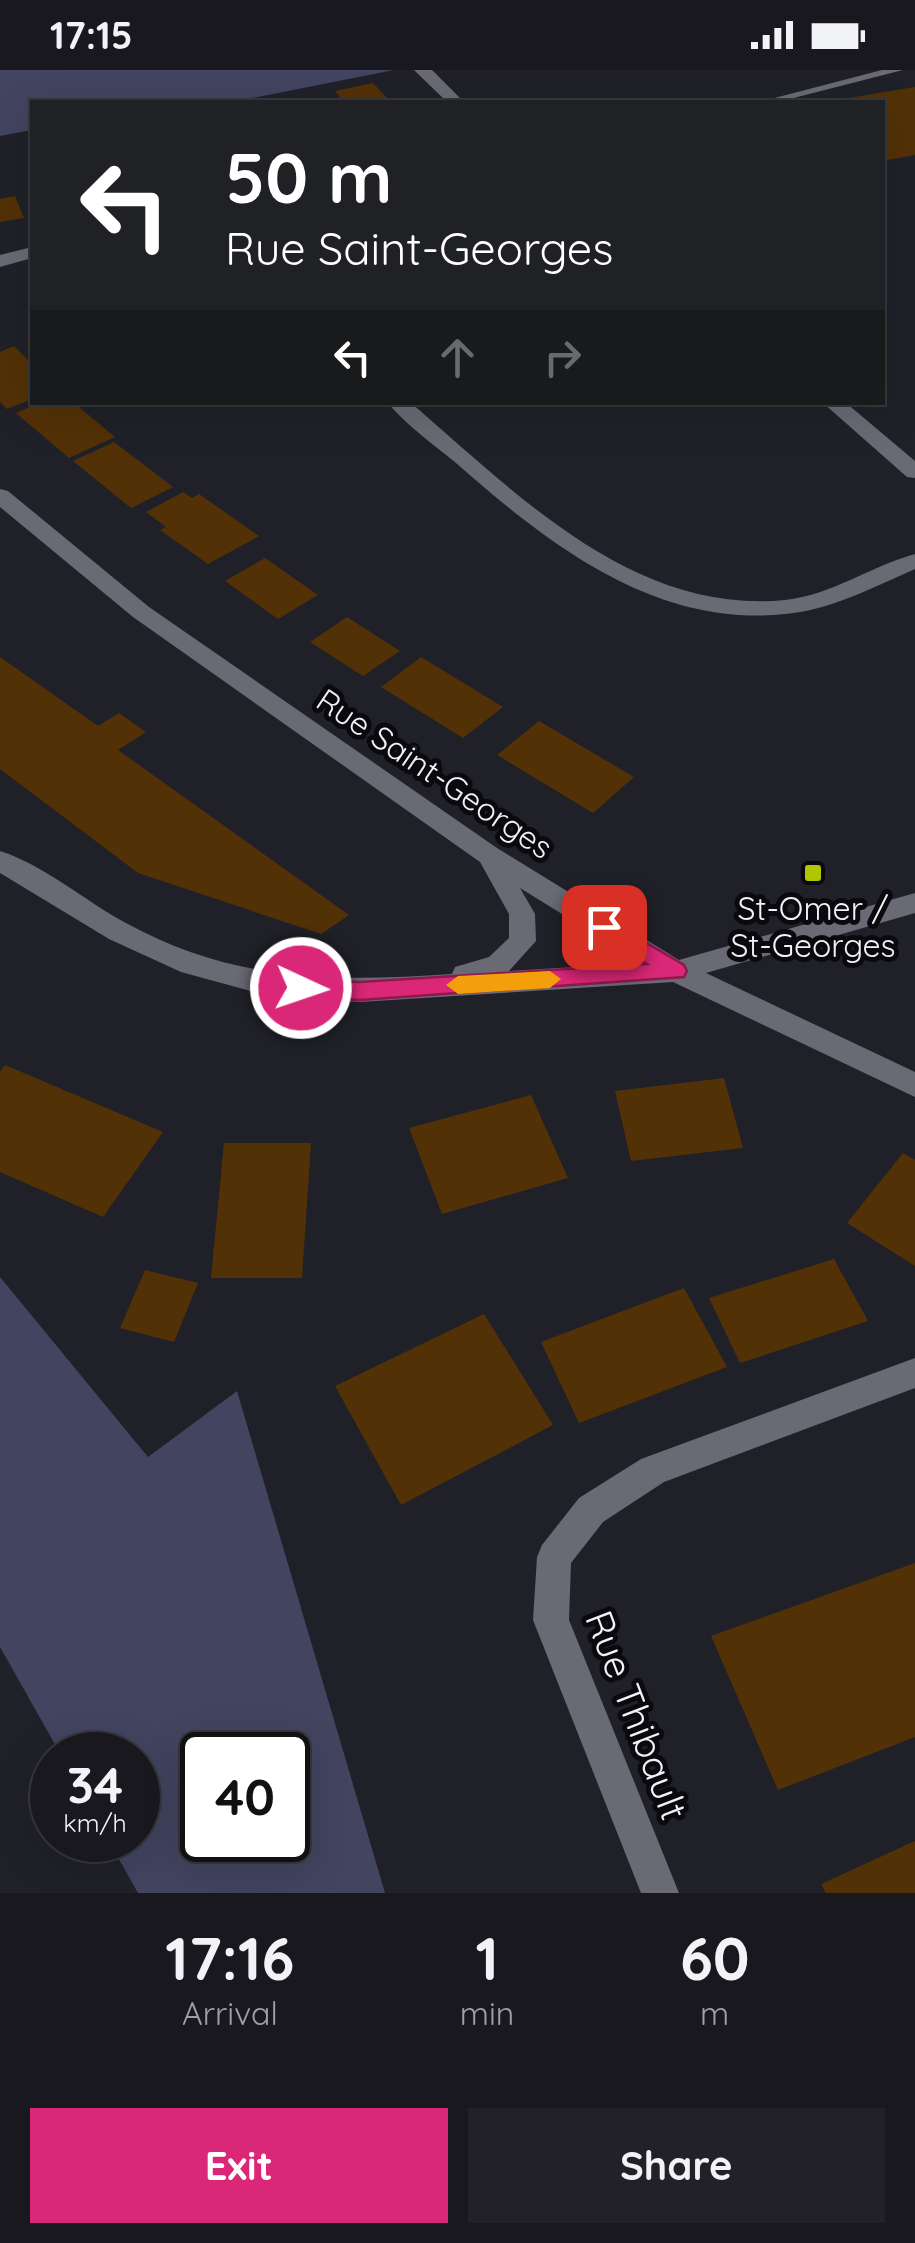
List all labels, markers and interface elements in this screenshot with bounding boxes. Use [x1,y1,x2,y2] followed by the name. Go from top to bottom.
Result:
[50,11,133,59] text: 17:15
[225,133,392,221] text: 50 m
[60,140,190,270] icon: left
[225,220,613,276] text: Rue Saint-Georges
[325,330,380,385] icon: left
[430,330,485,385] icon: ahead
[535,330,590,385] icon: right
[309,679,561,867] street label: Rue Saint-Georges
[802,862,824,884] marker: St-Omer / St-Georges
[562,885,647,970] pin
[730,888,896,965] place label: St-Omer / St-Georges
[577,900,632,955] icon: arrive
[249,936,353,1040] position arrow
[575,1604,699,1826] street label: Rue Thibault
[180,1732,310,1862] speed limit sign: 40
[67,1753,123,1816] text: 34
[63,1807,127,1838] text: km/h
[165,1920,295,1995] text: 17:16
[475,1920,499,1995] text: 1
[680,1920,750,1995] text: 60
[182,1993,278,2033] text: Arrival
[460,1993,514,2033] text: min
[700,1993,729,2033] text: m
[30,2108,448,2223] button: Exit
[468,2108,885,2223] button: Share

